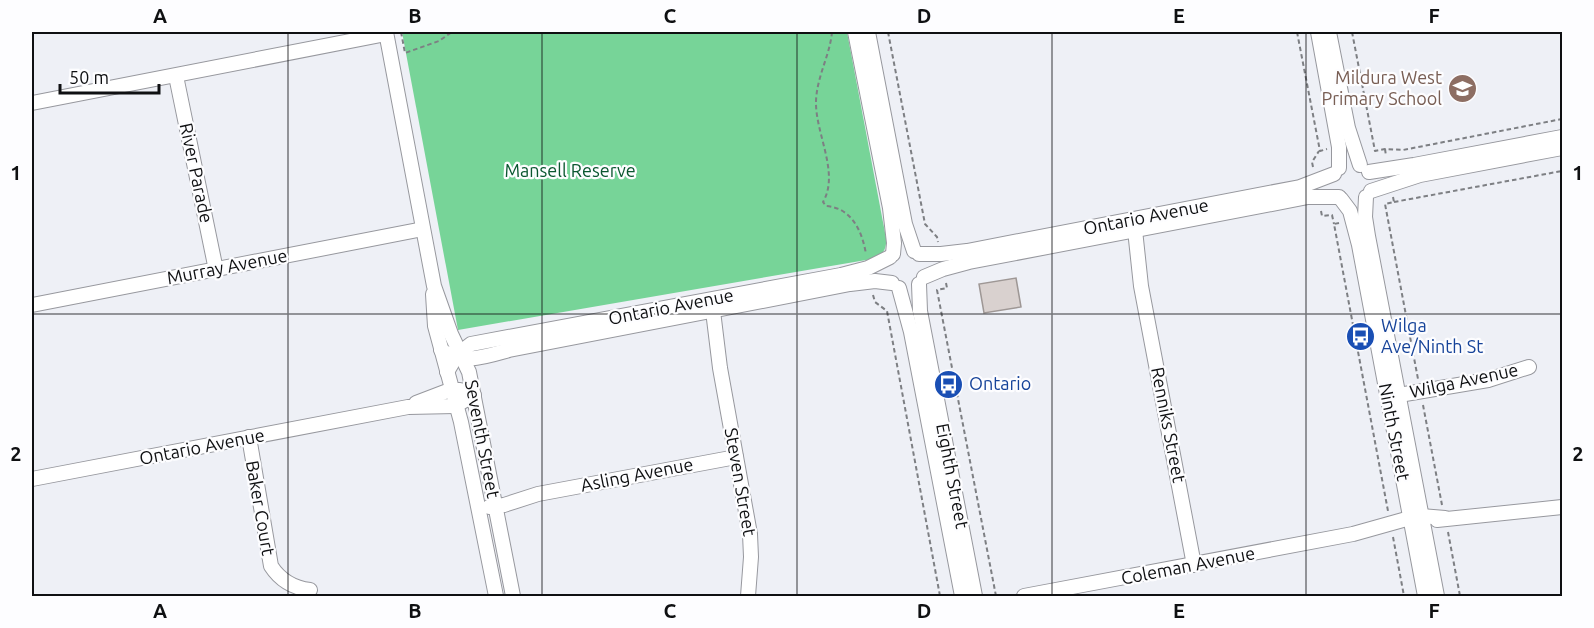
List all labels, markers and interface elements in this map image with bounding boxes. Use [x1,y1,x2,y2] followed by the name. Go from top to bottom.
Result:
[153,4,167,27] text: A
[408,4,422,27] text: B
[664,4,677,27] text: C
[917,4,931,27] text: D
[1173,4,1185,27] text: E
[1428,4,1440,27] text: F
[60,57,159,95] scale bar
[69,67,109,87] text: 50 m
[1321,67,1442,108] place label: Mildura West Primary School
[1447,72,1479,104] school or university icon: Mildura West Primary School
[177,121,217,225] street label: River Parade
[504,160,636,180] park label: Mansell Reserve
[10,161,22,184] text: 1
[1572,161,1584,184] text: 1
[1082,194,1210,238] street label: Ontario Avenue
[165,245,289,287] street label: Murray Avenue
[607,284,735,328] street label: Ontario Avenue
[1381,315,1483,356] place label: Wilga Ave/Ninth St
[1344,320,1376,352] bus stop icon: Wilga Ave/Ninth St
[1408,359,1520,401] street label: Wilga Avenue
[1148,365,1190,484] street label: Renniks Street
[932,368,964,400] bus stop icon: Ontario
[969,373,1031,393] place label: Ontario
[462,378,504,500] street label: Seventh Street
[1376,381,1414,482] street label: Ninth Street
[933,421,973,530] street label: Eighth Street
[138,424,266,468] street label: Ontario Avenue
[722,426,760,538] street label: Steven Street
[10,442,22,465] text: 2
[1572,442,1584,465] text: 2
[579,453,695,495] street label: Asling Avenue
[243,459,279,557] street label: Baker Court
[1119,542,1256,588] street label: Coleman Avenue
[153,599,167,622] text: A
[408,599,422,622] text: B
[664,599,677,622] text: C
[917,599,931,622] text: D
[1173,599,1185,622] text: E
[1428,599,1440,622] text: F

